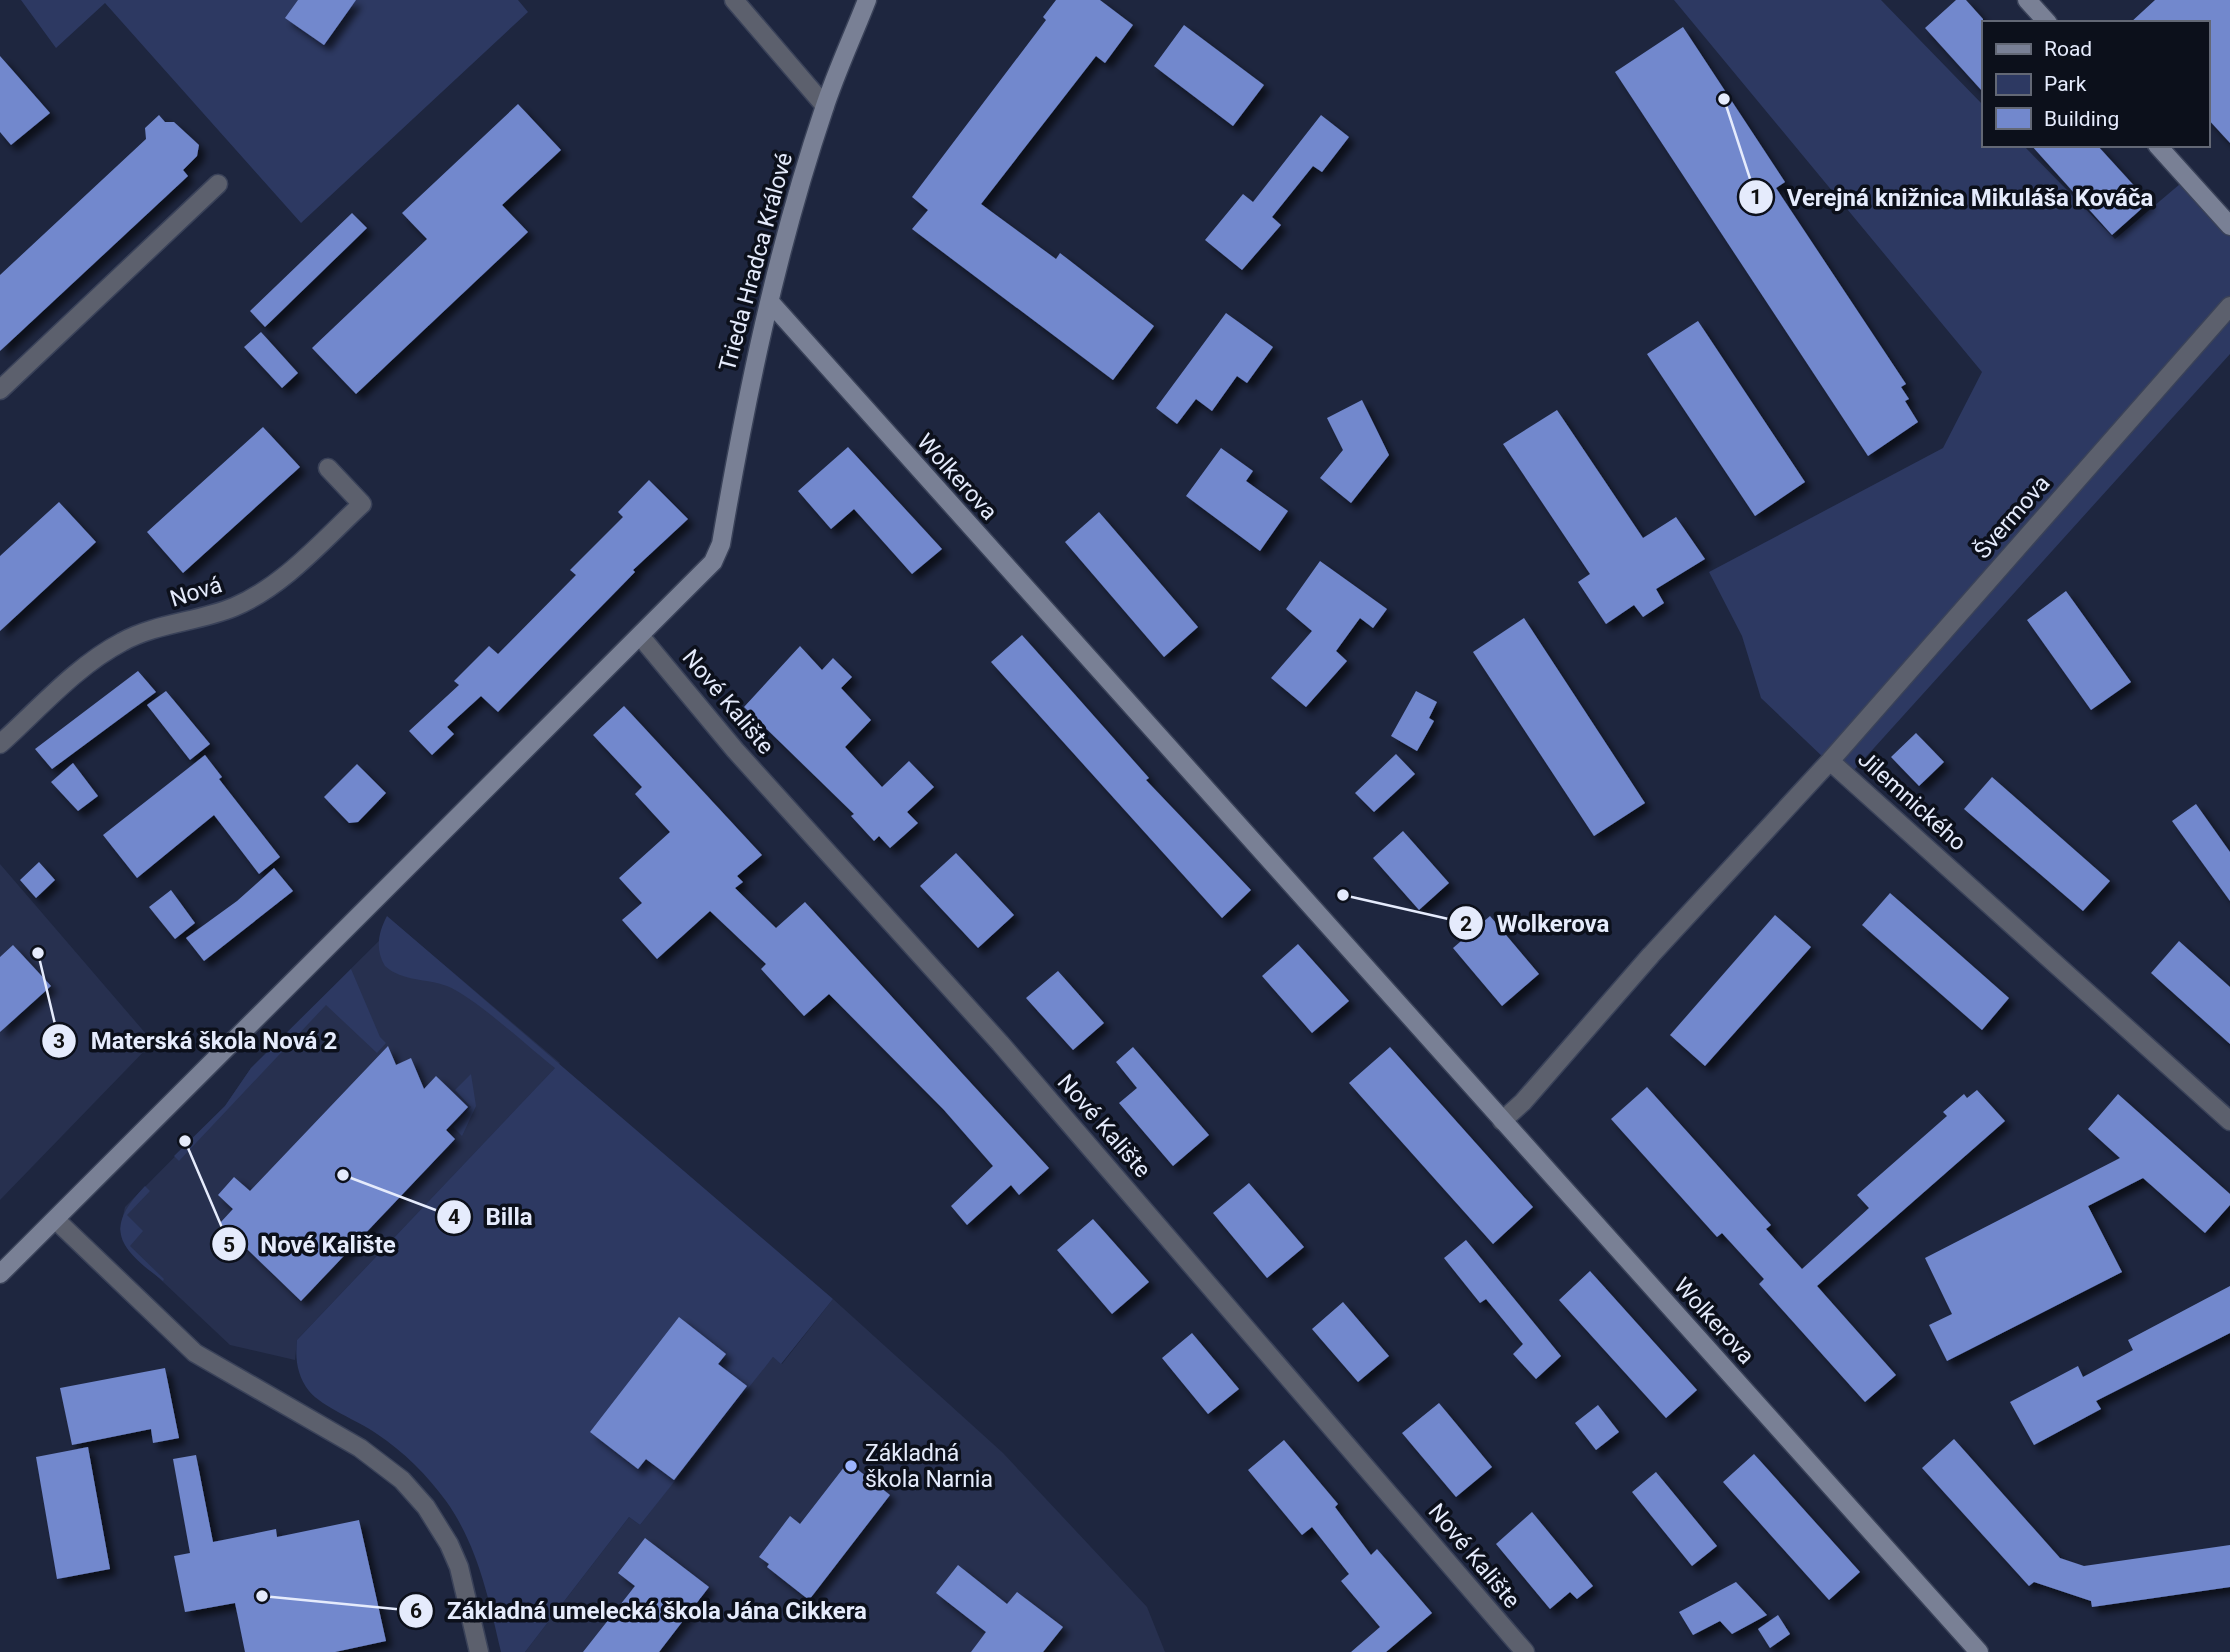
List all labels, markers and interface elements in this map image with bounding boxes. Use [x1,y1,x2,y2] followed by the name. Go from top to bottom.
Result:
[1982,21,2209,147] legend
[2044,37,2092,61] text: Road
[2044,72,2087,96] text: Park
[2044,107,2119,131] text: Building
[714,150,798,374] street label: Trieda Hradca Králové
[1738,175,2168,220] callout: Verejná knižnica Mikuláša Kováča
[1787,184,2153,212] text: Verejná knižnica Mikuláša Kováča
[1750,185,1762,209] text: 1
[911,428,1003,526] street label: Wolkerova
[1968,469,2055,564] street label: Švermova
[167,571,225,613] street label: Nová
[677,644,779,760] street label: Nové Kalište
[1852,745,1972,857] street label: Jilemnického
[1448,901,1624,946] callout: Wolkerova
[1497,910,1610,938] text: Wolkerova
[1460,912,1472,936] text: 2
[42,1018,351,1063] callout: Materská škola Nová 2
[91,1027,337,1055] text: Materská škola Nová 2
[53,1029,65,1053] text: 3
[1052,1069,1156,1183] street label: Nové Kalište
[436,1194,546,1239] callout: Billa
[485,1203,533,1231] text: Billa
[448,1205,460,1229] text: 4
[212,1222,410,1267] callout: Nové Kalište
[260,1231,396,1259] text: Nové Kalište
[223,1233,235,1257] text: 5
[1668,1272,1760,1370] street label: Wolkerova
[865,1440,993,1493] place label: Základná škola Narnia
[843,1458,859,1474] marker: Základná škola Narnia
[1423,1498,1525,1614] street label: Nové Kalište
[398,1588,881,1633] callout: Základná umelecká škola Jána Cikkera
[447,1597,867,1625] text: Základná umelecká škola Jána Cikkera
[410,1599,422,1623] text: 6

